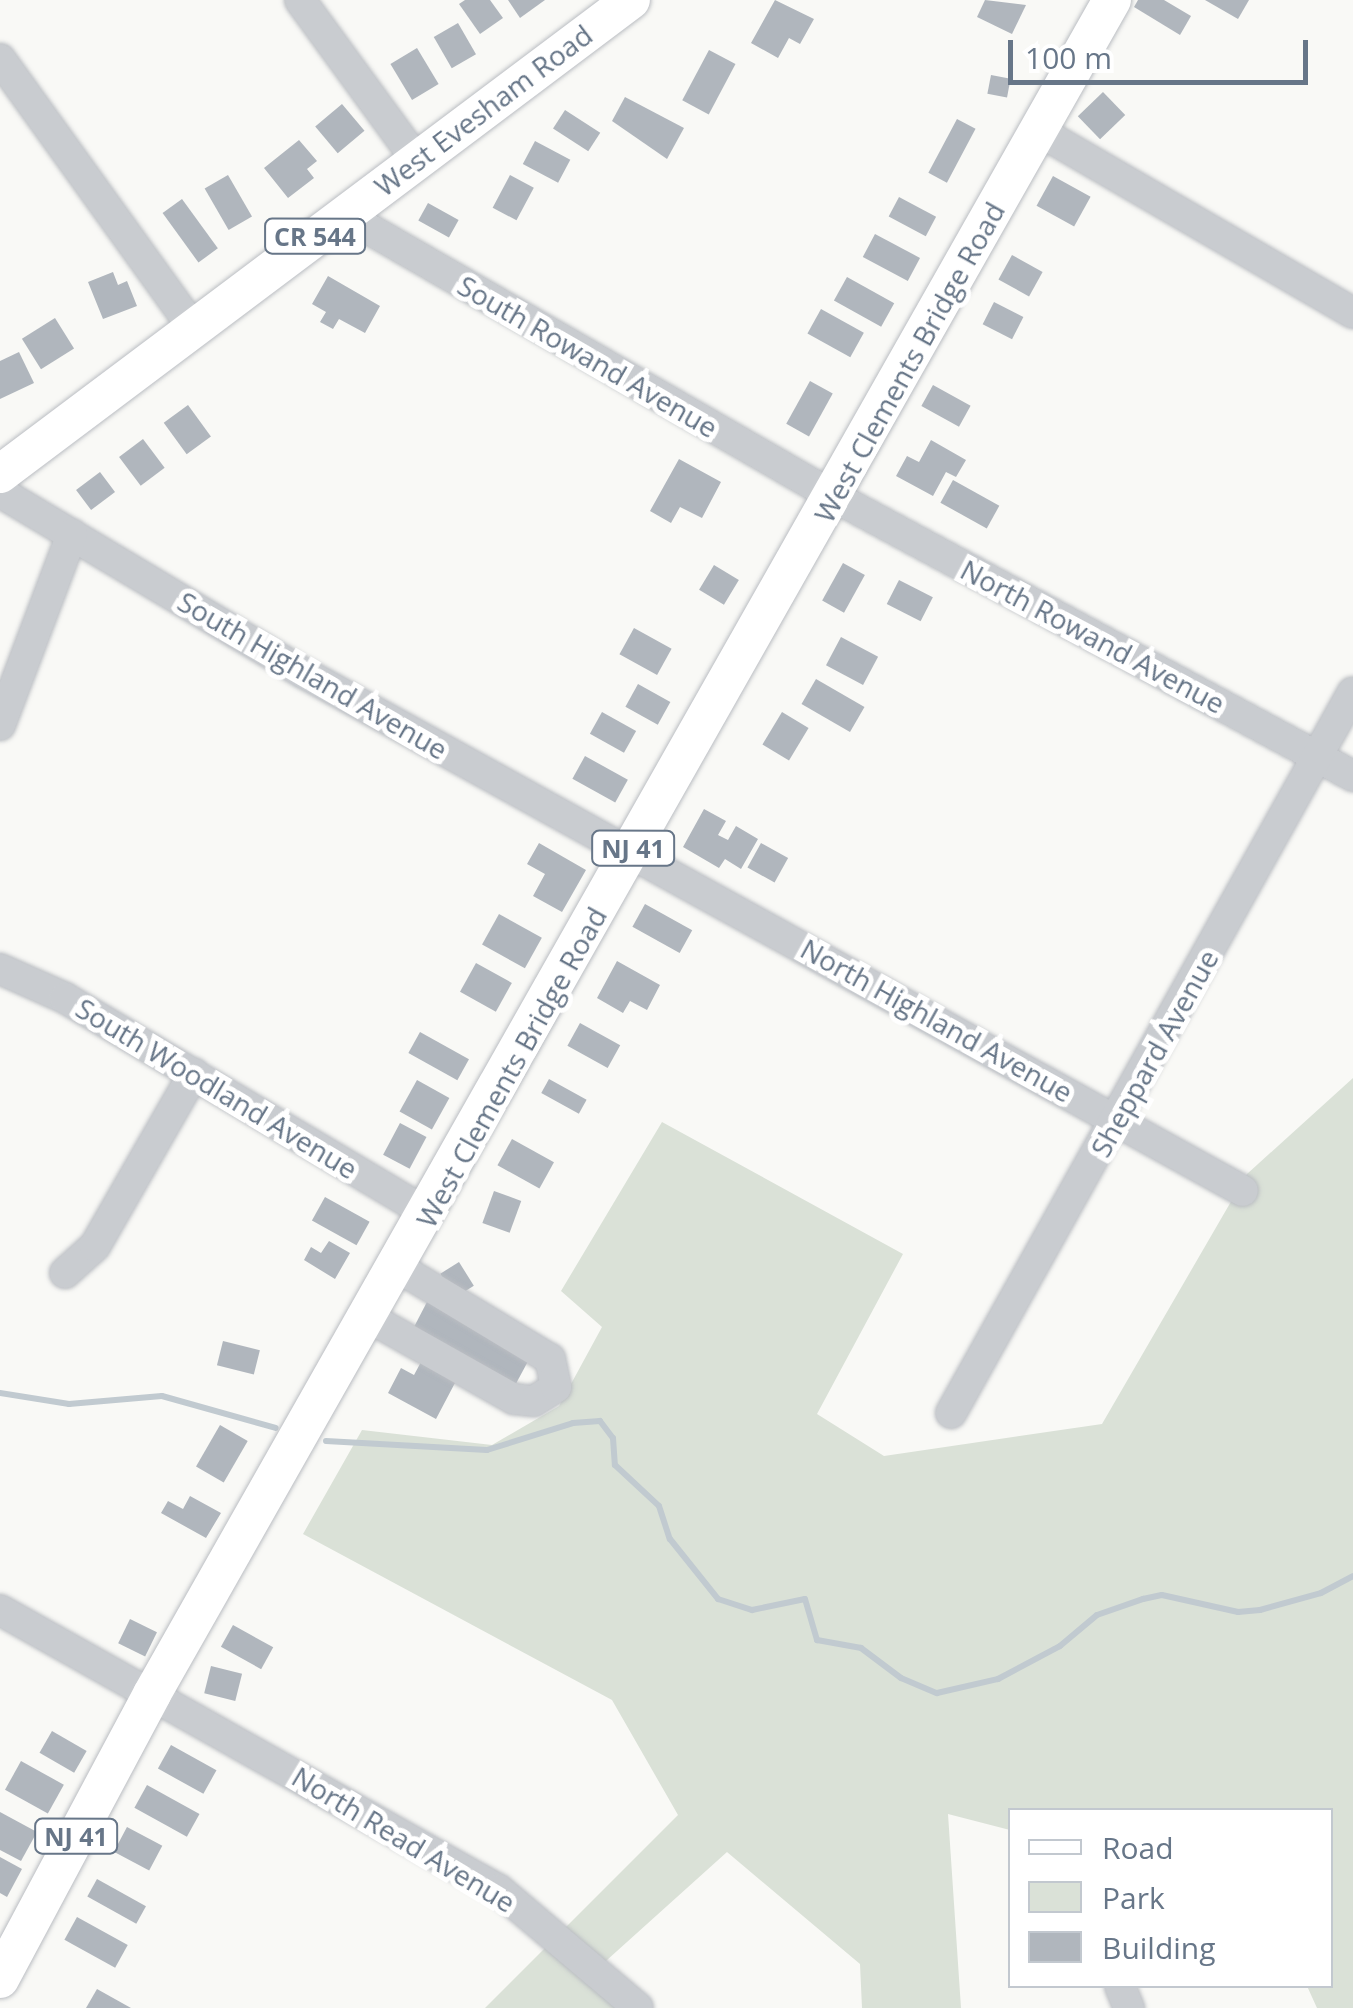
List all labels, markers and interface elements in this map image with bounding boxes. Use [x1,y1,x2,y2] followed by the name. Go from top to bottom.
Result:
[368,17,598,203] street label: West Evesham Road
[1013,20,1313,82] scale bar
[1025,37,1112,78] text: 100 m
[807,196,1011,528] street label: West Clements Bridge Road
[262,216,368,256] road number: CR 544
[452,268,724,444] street label: South Rowand Avenue
[955,552,1231,720] street label: North Rowand Avenue
[172,584,454,766] street label: South Highland Avenue
[590,828,676,868] road number: NJ 41
[409,901,613,1233] street label: West Clements Bridge Road
[795,931,1079,1109] street label: North Highland Avenue
[1083,944,1225,1162] street label: Sheppard Avenue
[70,991,364,1185] street label: South Woodland Avenue
[286,1759,522,1919] street label: North Read Avenue
[1008,1808,1333,1988] legend
[34,1816,118,1856] road number: NJ 41
[1102,1827,1174,1868] text: Road
[1102,1877,1165,1918] text: Park
[1102,1927,1216,1968] text: Building

